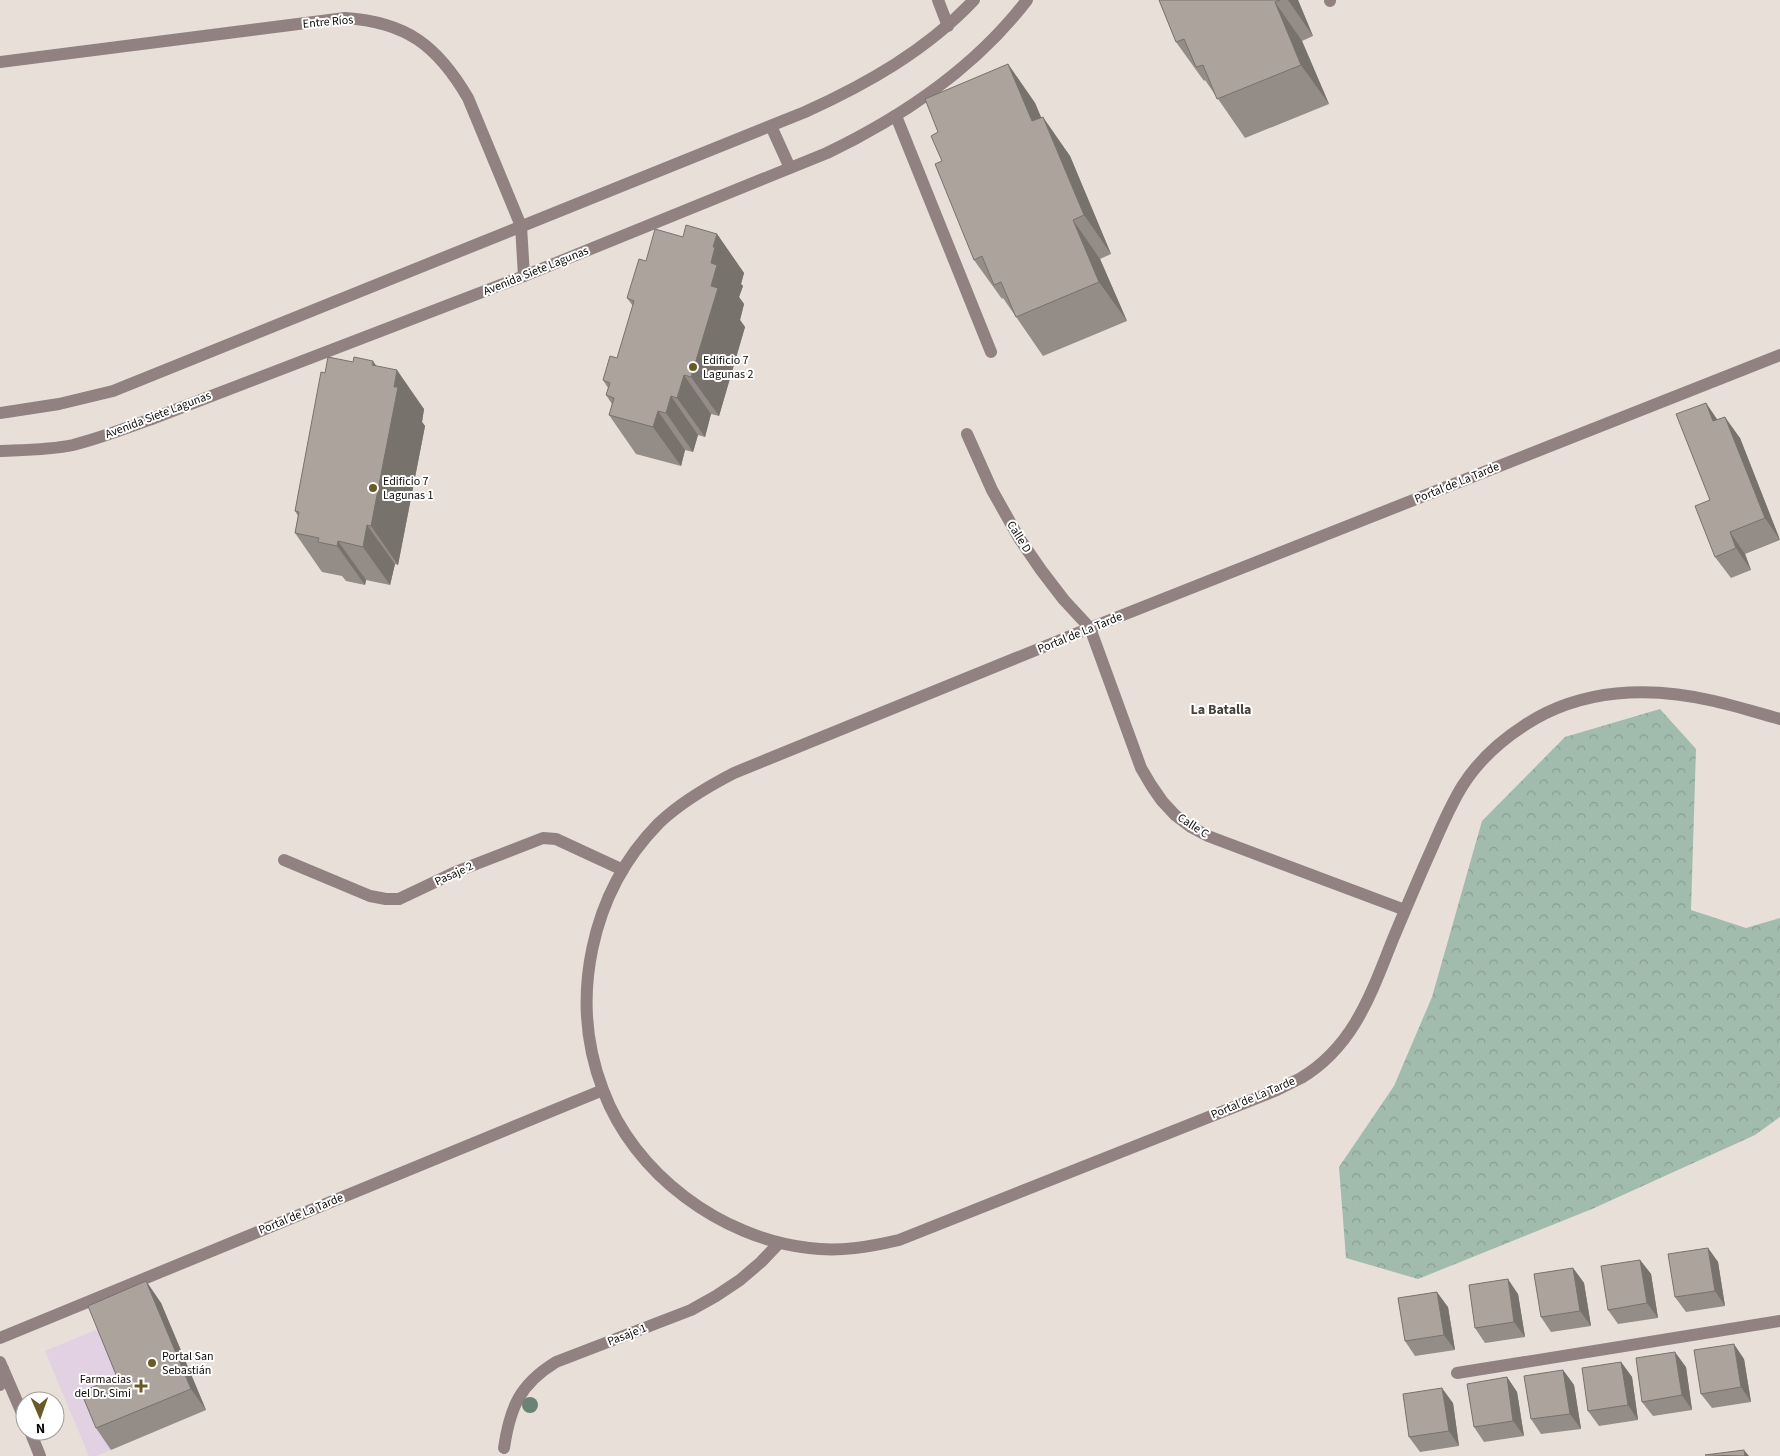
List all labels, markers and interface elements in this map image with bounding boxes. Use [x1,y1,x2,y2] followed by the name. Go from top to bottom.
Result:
[302,11,354,33] street label: Entre Ríos
[481,242,591,300] street label: Avenida Siete Lagunas
[703,352,753,383] place label: Edificio 7 Lagunas 2
[687,361,699,373] marker: Edificio 7 Lagunas 2
[103,387,213,443] street label: Avenida Siete Lagunas
[1412,458,1502,508] street label: Portal de La Tarde
[383,473,433,504] place label: Edificio 7 Lagunas 1
[367,482,379,494] marker: Edificio 7 Lagunas 1
[1003,518,1035,556] street label: Calle D
[1035,608,1125,658] street label: Portal de La Tarde
[1191,700,1251,720] district label: La Batalla
[1174,810,1212,843] street label: Calle C
[432,858,476,890] street label: Pasaje 2
[1208,1073,1298,1123] street label: Portal de La Tarde
[256,1189,346,1239] street label: Portal de La Tarde
[605,1320,649,1350] street label: Pasaje 1
[162,1348,214,1379] place label: Portal San Sebastián
[146,1357,158,1369] marker: Portal San Sebastián
[74,1371,131,1402] place label: Farmacias del Dr. Simi
[135,1380,147,1392] marker: Farmacias del Dr. Simi
[15,1391,65,1441] north arrow
[35,1418,45,1438] text: N

